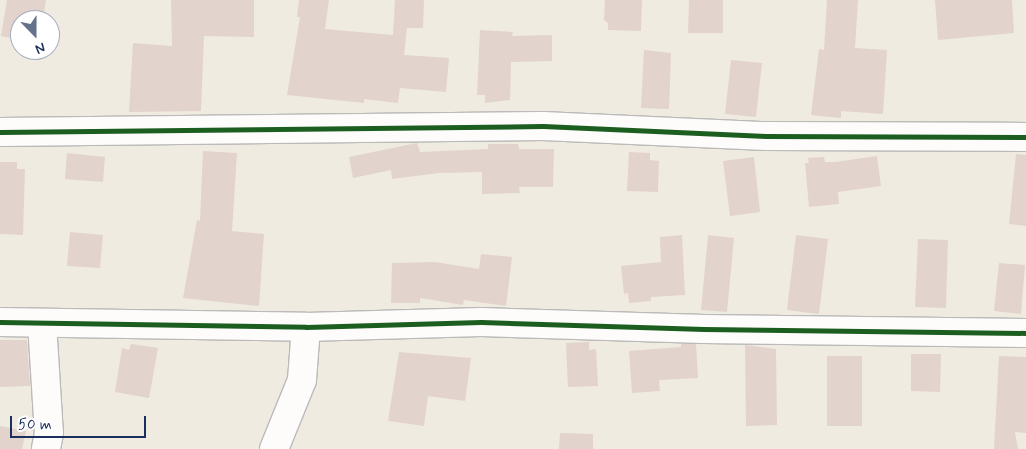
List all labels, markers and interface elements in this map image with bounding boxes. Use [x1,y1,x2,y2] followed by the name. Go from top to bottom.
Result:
[10,10,60,60] north arrow
[33,38,48,58] text: N
[12,406,149,438] scale bar
[18,415,52,435] text: 50 m

